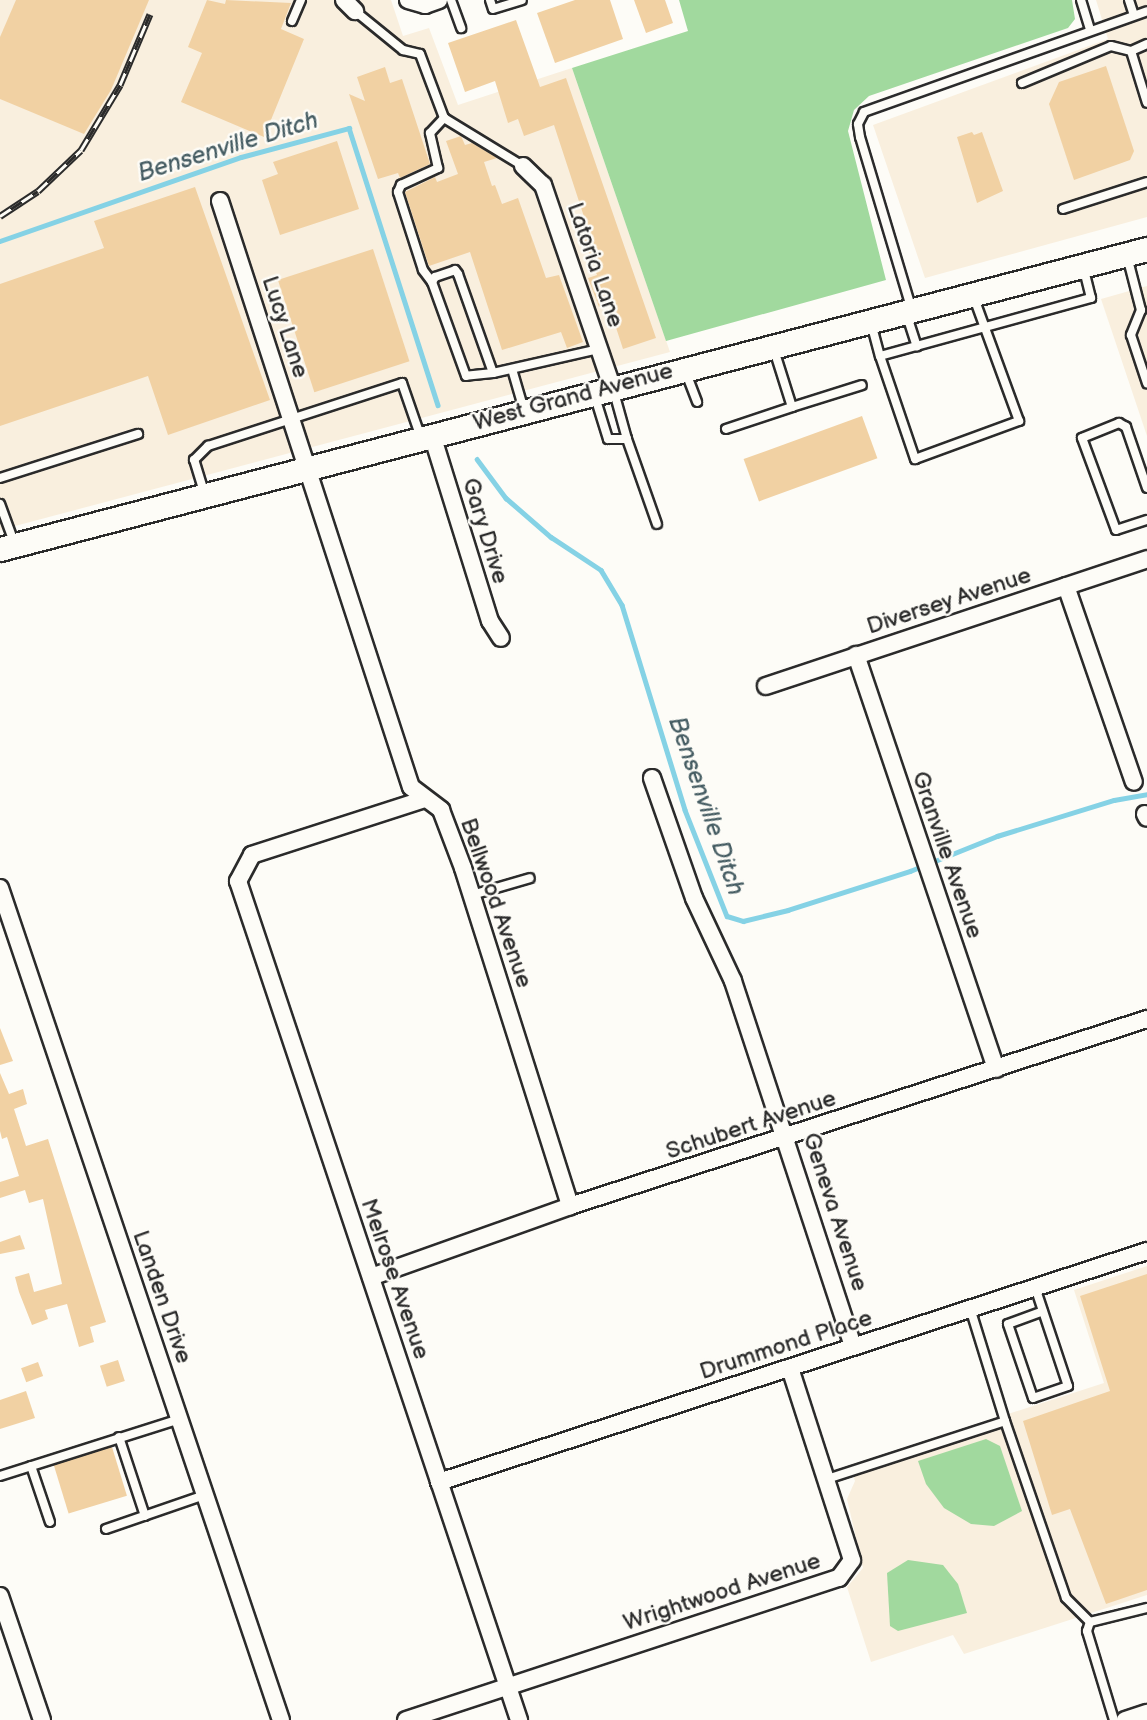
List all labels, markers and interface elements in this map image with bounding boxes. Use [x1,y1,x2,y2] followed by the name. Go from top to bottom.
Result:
[134,106,322,188] water label: Bensenville Ditch
[561,199,629,331] street label: Latoria Lane
[255,272,315,382] street label: Lucy Lane
[470,357,676,437] street label: West Grand Avenue
[456,474,514,588] street label: Gary Drive
[863,561,1035,641] street label: Diversey Avenue
[662,713,750,899] water label: Bensenville Ditch
[906,768,988,942] street label: Granville Avenue
[454,815,538,991] street label: Bellwood Avenue
[662,1085,840,1165] street label: Schubert Avenue
[796,1129,874,1295] street label: Geneva Avenue
[355,1195,435,1363] street label: Melrose Avenue
[126,1227,198,1367] street label: Landen Drive
[696,1304,876,1386] street label: Drummond Place
[620,1547,824,1637] street label: Wrightwood Avenue

